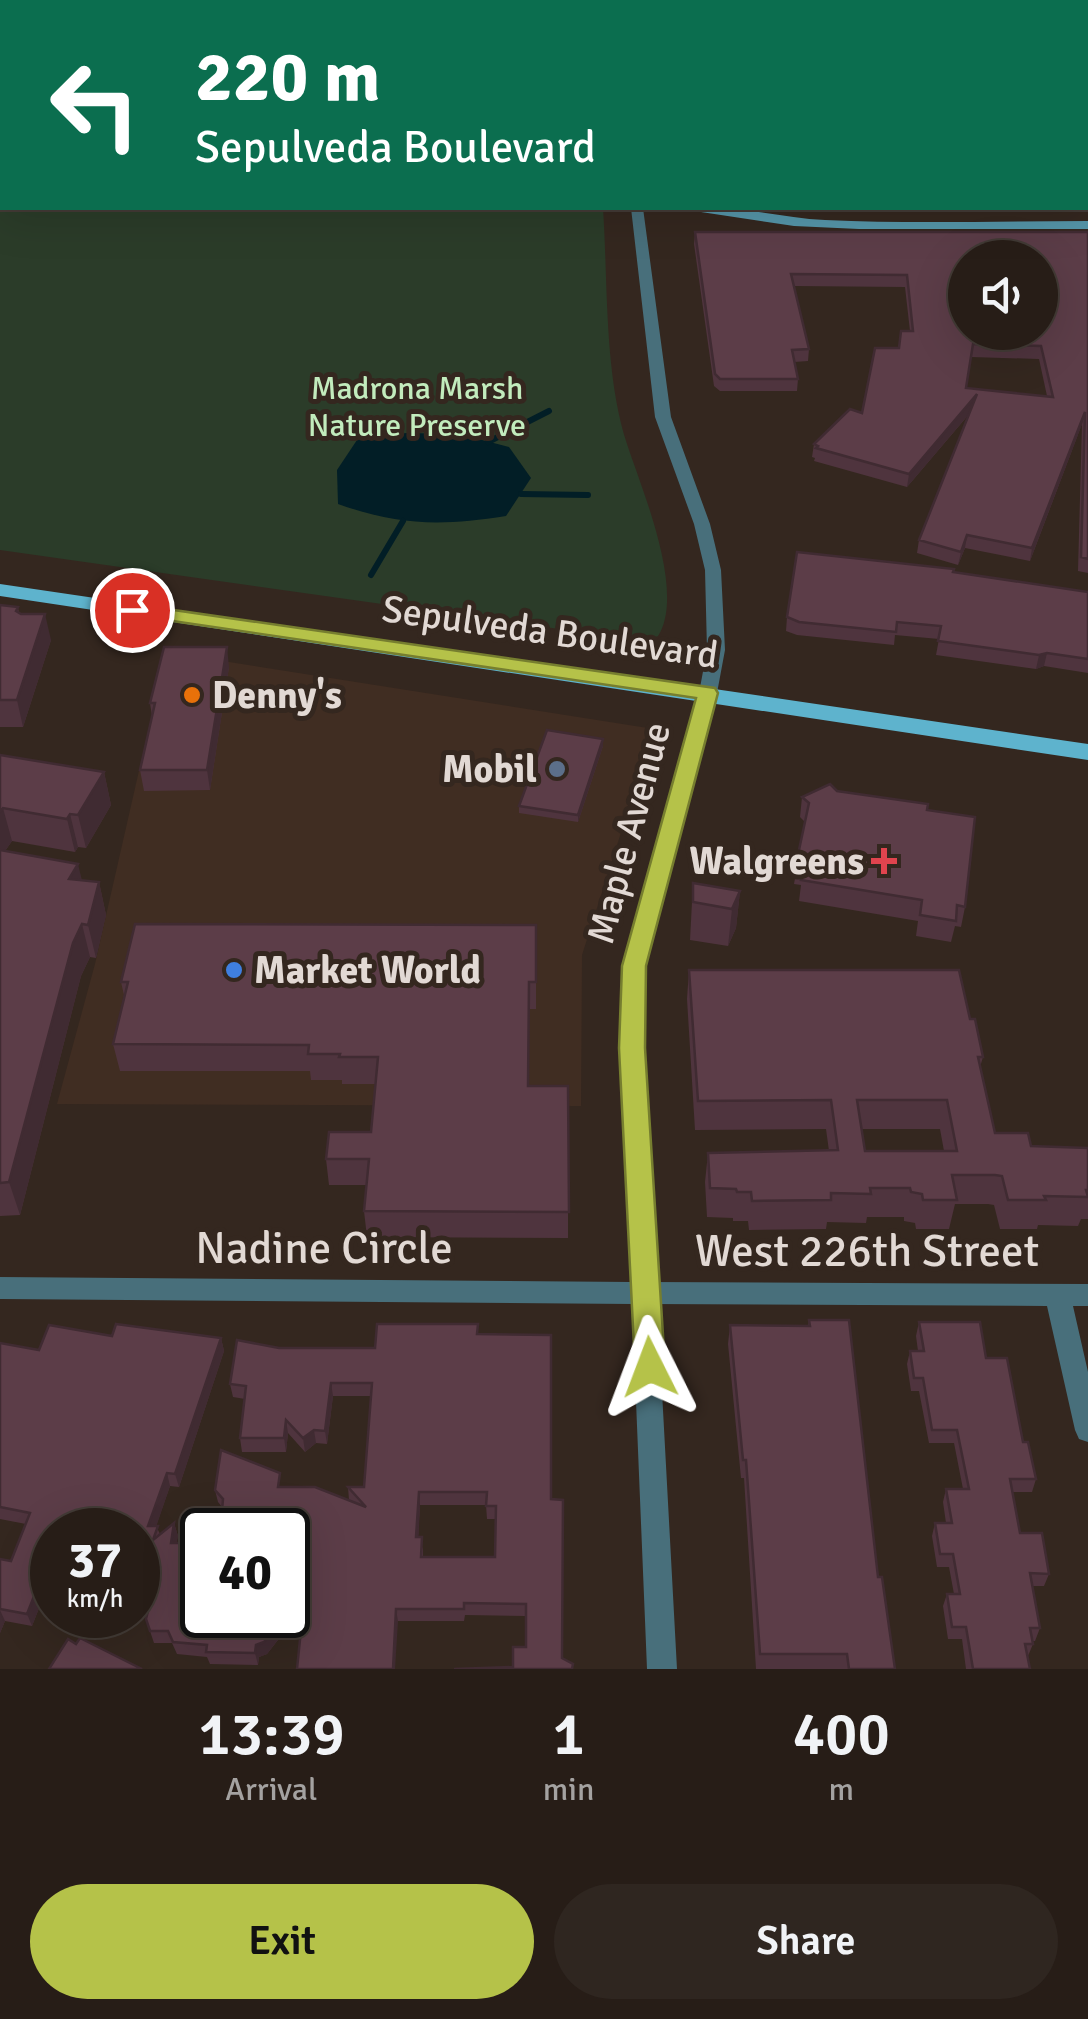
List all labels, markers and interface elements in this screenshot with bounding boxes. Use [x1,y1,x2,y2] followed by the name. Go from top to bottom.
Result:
[195,34,380,120] text: 220 m
[30,40,160,170] icon: left
[195,120,596,175] text: Sepulveda Boulevard
[948,240,1058,350] map controls
[948,240,1058,350] button: sound
[308,369,526,445] park label: Madrona Marsh Nature Preserve
[90,568,175,653] pin
[105,583,160,638] icon: arrive
[379,585,721,679] street label: Sepulveda Boulevard
[212,672,342,719] place label: Denny's
[181,684,203,706] marker: Denny's
[577,717,681,949] street label: Maple Avenue
[442,746,537,793] place label: Mobil
[546,758,568,780] marker: Mobil
[689,838,864,885] place label: Walgreens
[873,850,895,872] marker: Walgreens
[254,947,481,994] place label: Market World
[223,959,245,981] marker: Market World
[195,1221,453,1276] street label: Nadine Circle
[695,1224,1039,1279] street label: West 226th Street
[598,1315,702,1419] position arrow
[180,1508,310,1638] speed limit sign: 40
[68,1530,122,1592] text: 37
[67,1583,123,1614] text: km/h
[198,1698,345,1772] text: 13:39
[552,1698,585,1772] text: 1
[793,1698,890,1772] text: 400
[225,1770,318,1809] text: Arrival
[543,1770,594,1809] text: min
[828,1770,854,1809] text: m
[30,1884,534,1999] button: Exit
[554,1884,1058,1999] button: Share

